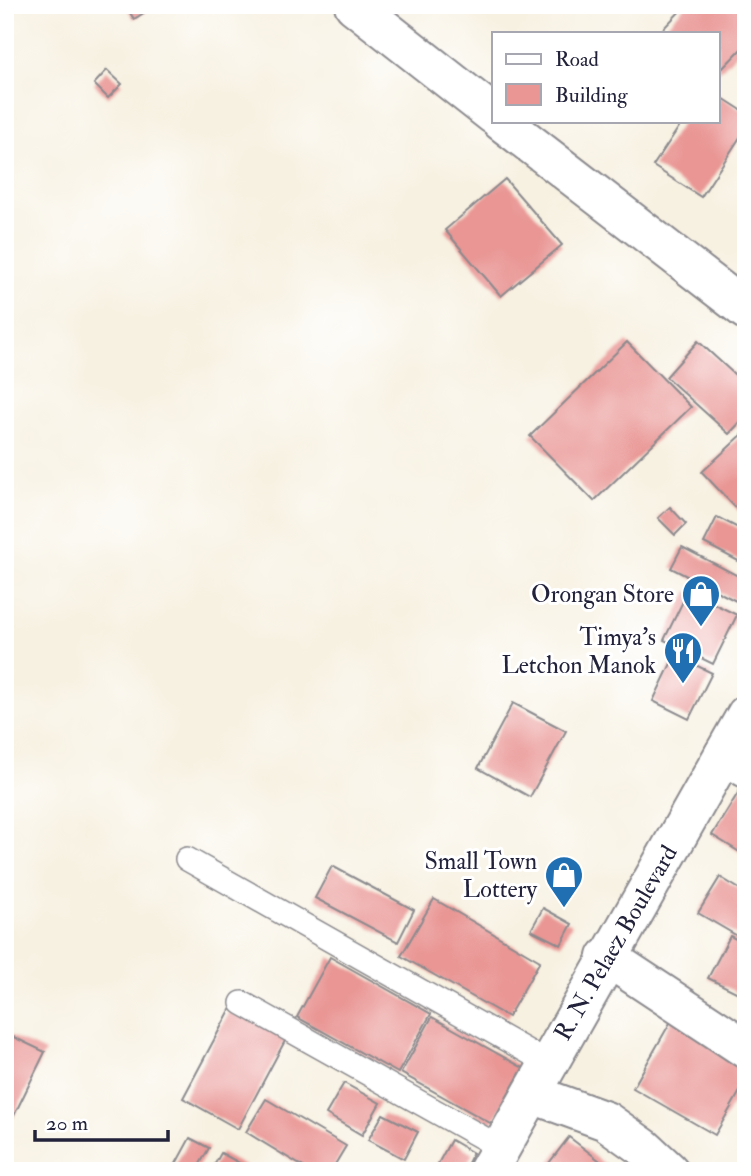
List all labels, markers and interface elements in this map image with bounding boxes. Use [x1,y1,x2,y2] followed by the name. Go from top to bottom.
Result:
[492,32,720,122] legend
[555,46,600,73] text: Road
[555,82,628,109] text: Building
[680,573,722,628] shop icon: Orongan Store
[531,579,674,610] place label: Orongan Store
[501,622,656,681] place label: Timya's Letchon Manok
[662,630,704,685] restaurant icon: Timya's Letchon Manok
[547,840,685,1046] street label: R. N. Pelaez Boulevard
[425,846,537,905] place label: Small Town Lottery
[543,854,585,909] shop icon: Small Town Lottery
[35,1099,168,1143] scale bar
[46,1110,88,1137] text: 20 m

